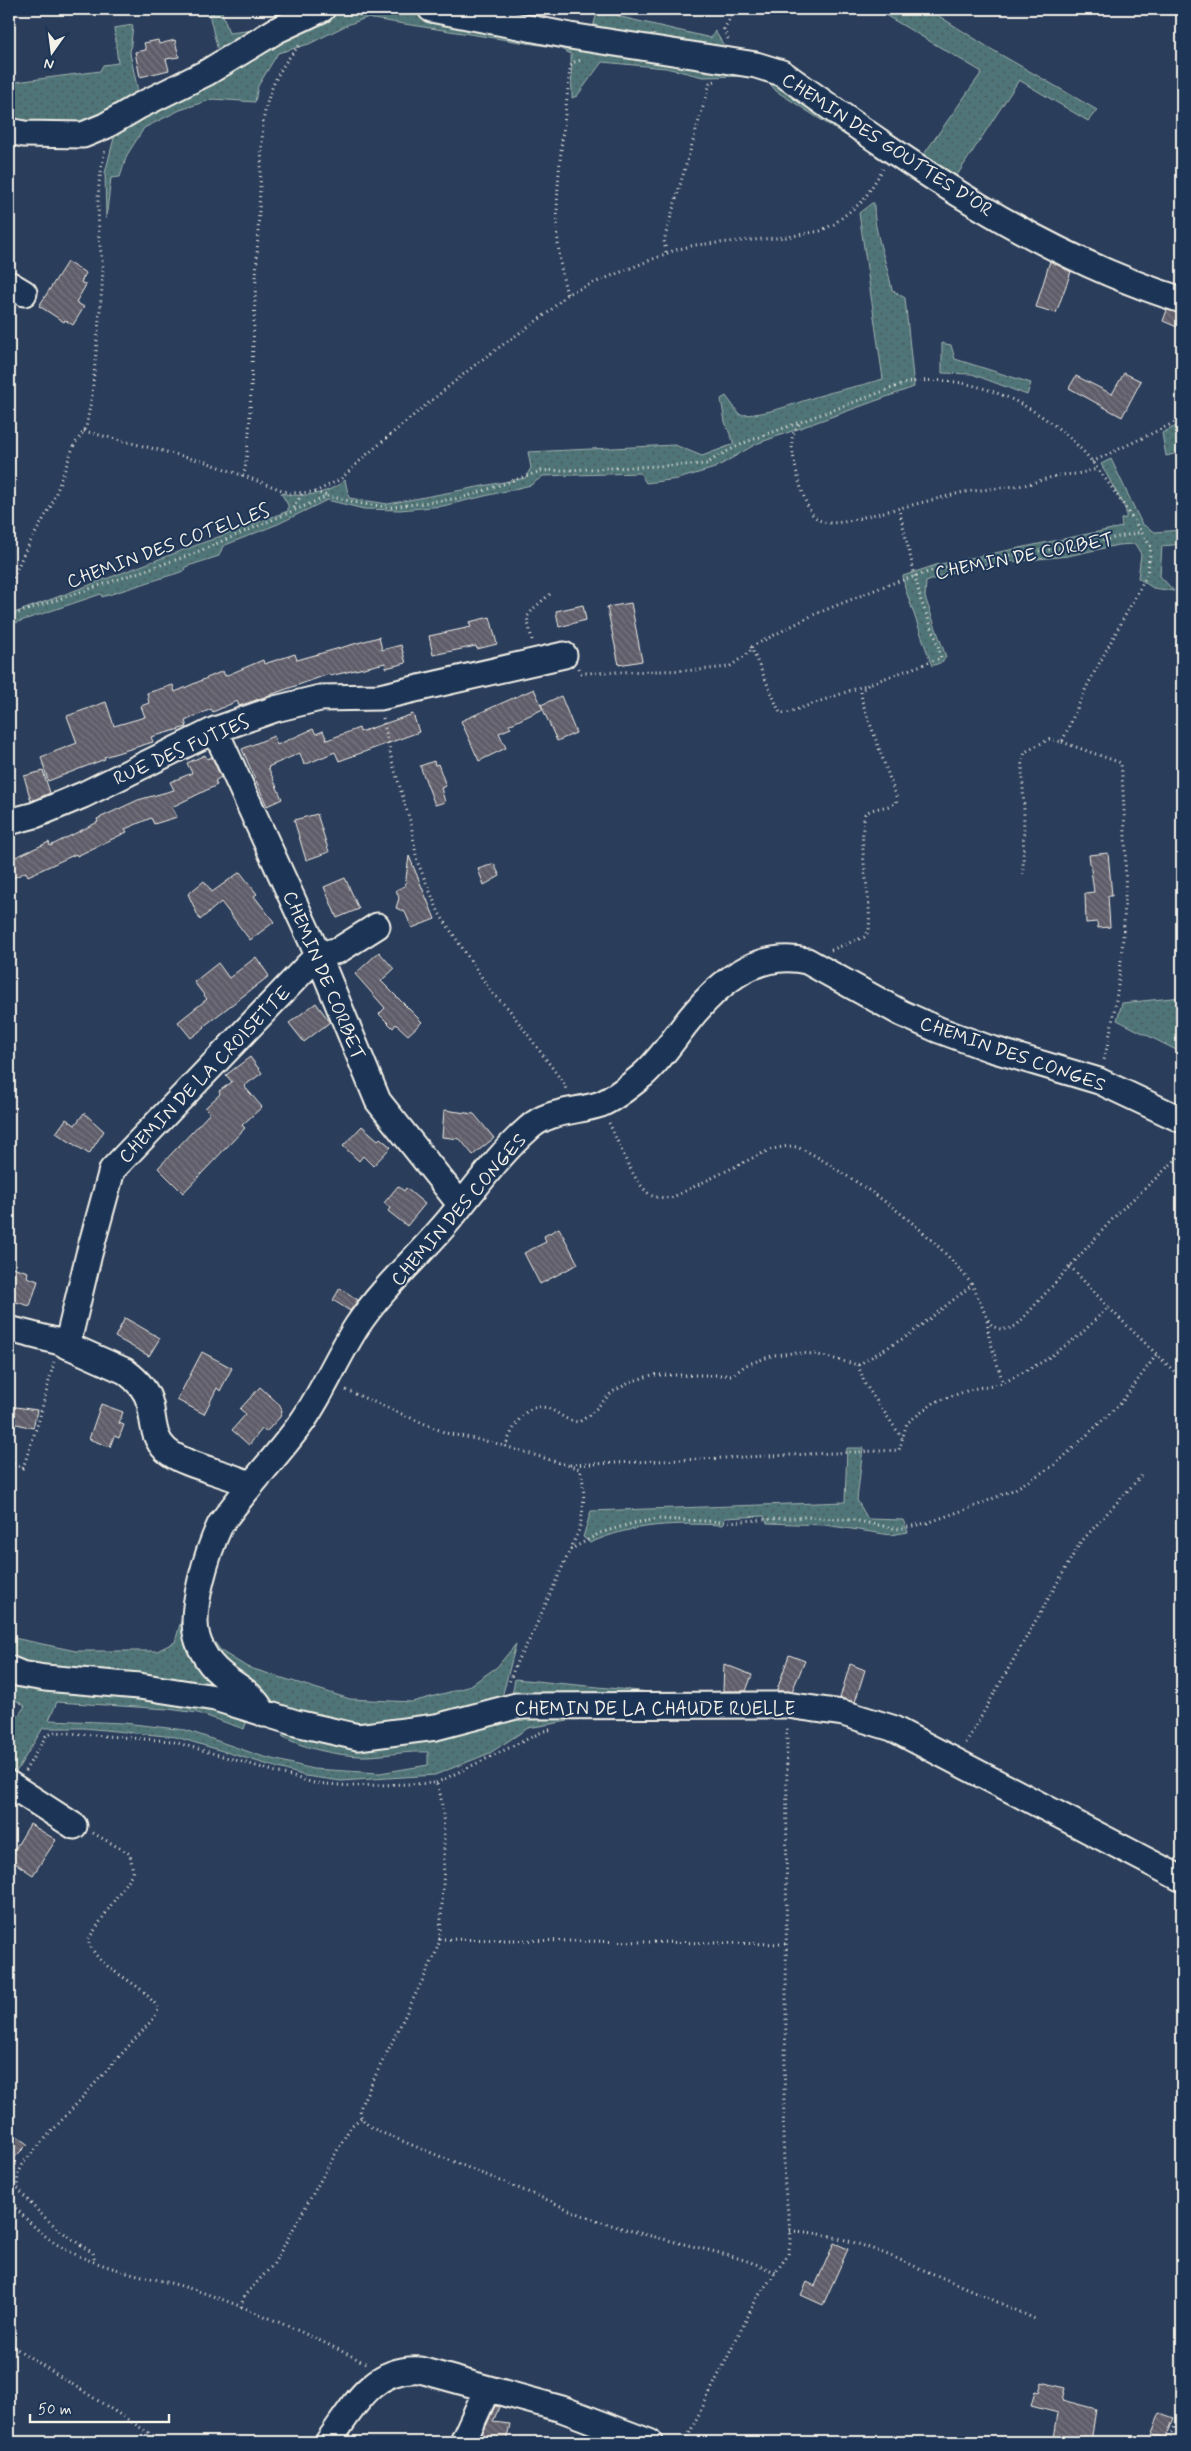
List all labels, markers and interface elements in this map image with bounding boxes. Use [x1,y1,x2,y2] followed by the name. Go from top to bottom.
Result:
[28,28,78,78] north arrow
[42,54,56,74] text: N
[777,68,998,223] street label: CHEMIN DES GOUTTES D'OR
[64,498,274,595] street label: CHEMIN DES COTELLES
[933,527,1116,586] street label: CHEMIN DE CORBET
[110,709,254,792] street label: RUE DES FUTIES
[277,887,371,1064] street label: CHEMIN DE CORBET
[114,981,297,1169] street label: CHEMIN DE LA CROISETTE
[916,1011,1109,1098] street label: CHEMIN DES CONGES
[386,1128,533,1292] street label: CHEMIN DES CONGES
[515,1697,795,1722] street label: CHEMIN DE LA CHAUDE RUELLE
[30,2391,169,2423] scale bar
[38,2400,72,2420] text: 50 m

